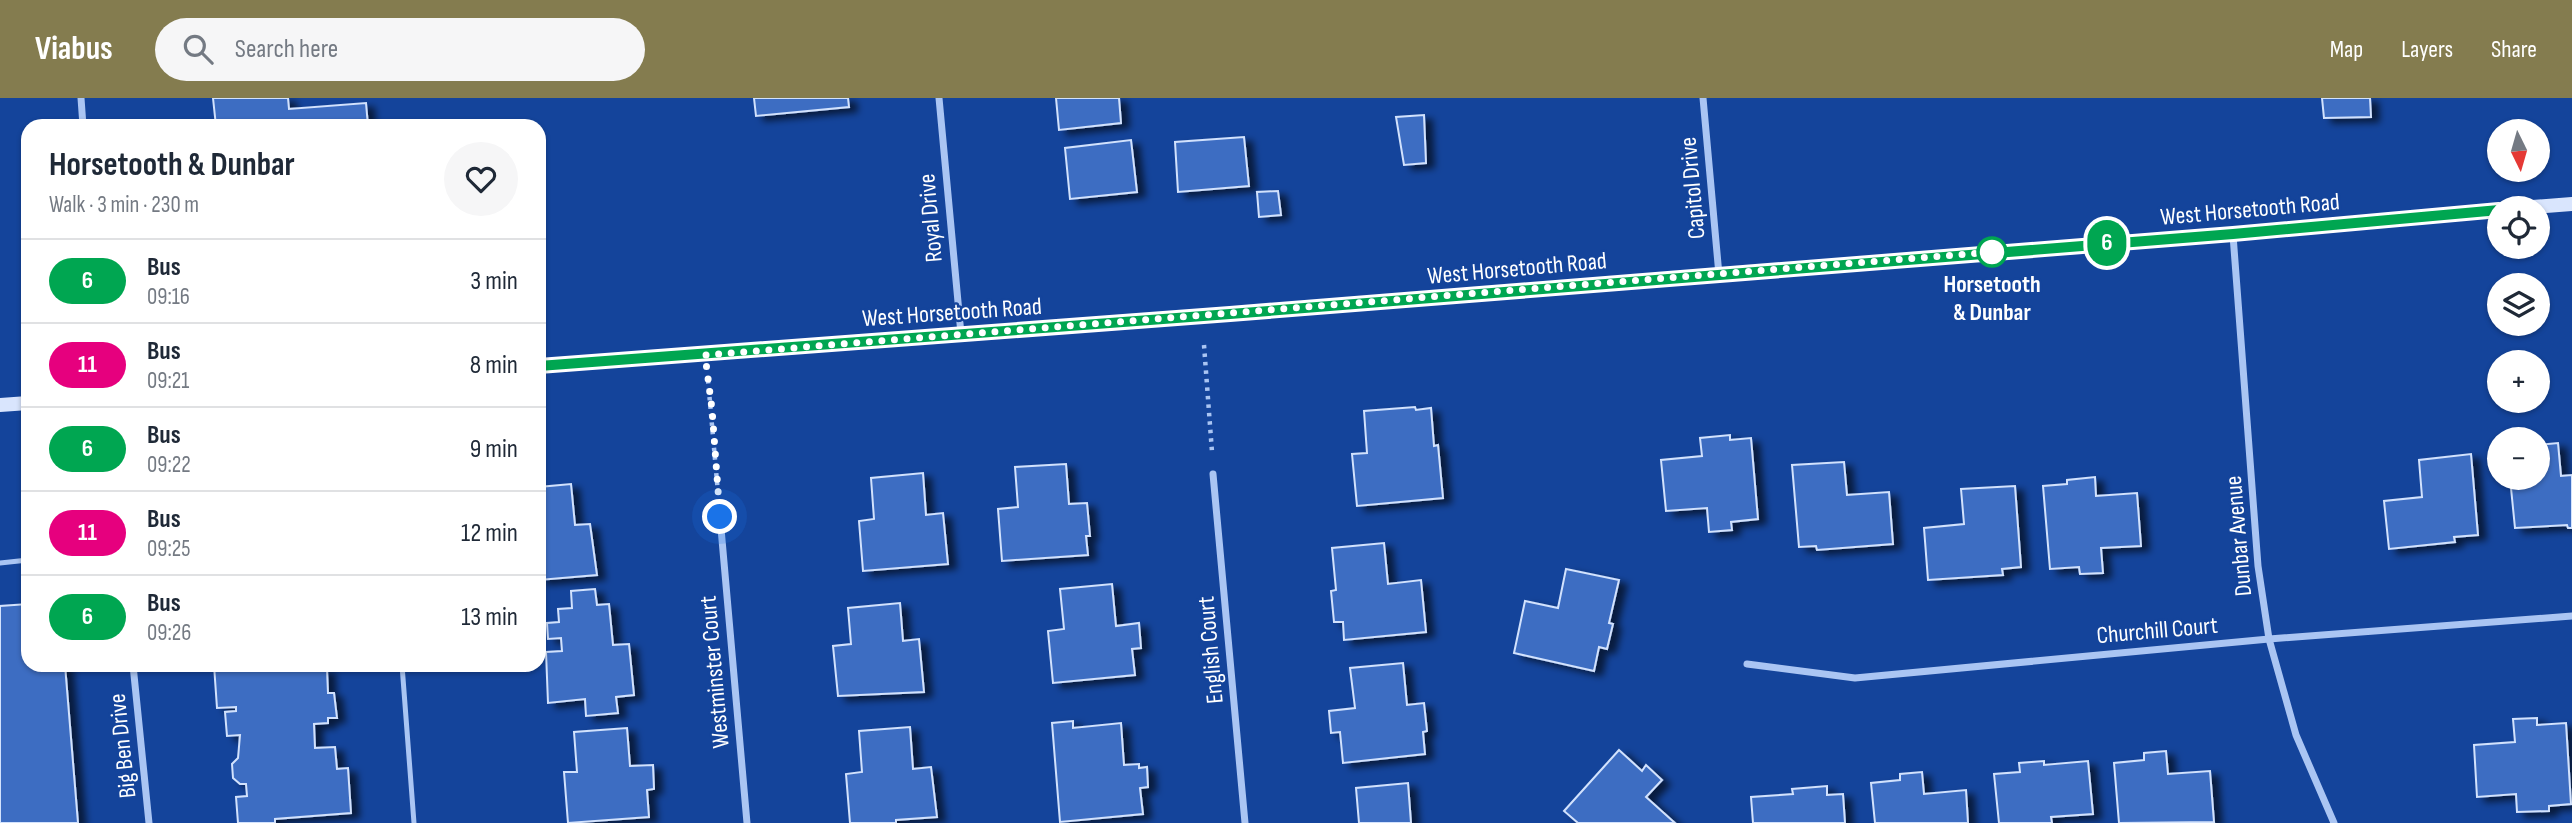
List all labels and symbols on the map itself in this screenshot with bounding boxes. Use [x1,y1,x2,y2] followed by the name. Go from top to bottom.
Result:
[2487,119,2550,182] north arrow
[1674,136,1711,240] street label: Capitol Drive
[912,172,949,264] street label: Royal Drive
[2159,187,2341,232] street label: West Horsetooth Road
[2084,220,2130,266] line badge: 6
[1977,237,2007,267] marker: Horsetooth & Dunbar
[1426,246,1608,291] street label: West Horsetooth Road
[1943,270,2041,327] place label: Horsetooth & Dunbar
[861,292,1043,333] street label: West Horsetooth Road
[2219,475,2258,597] street label: Dunbar Avenue
[702,499,737,534] your location
[693,595,736,749] street label: Westminster Court
[1191,595,1230,705] street label: English Court
[2095,611,2219,650] street label: Churchill Court
[103,692,142,800] street label: Big Ben Drive

